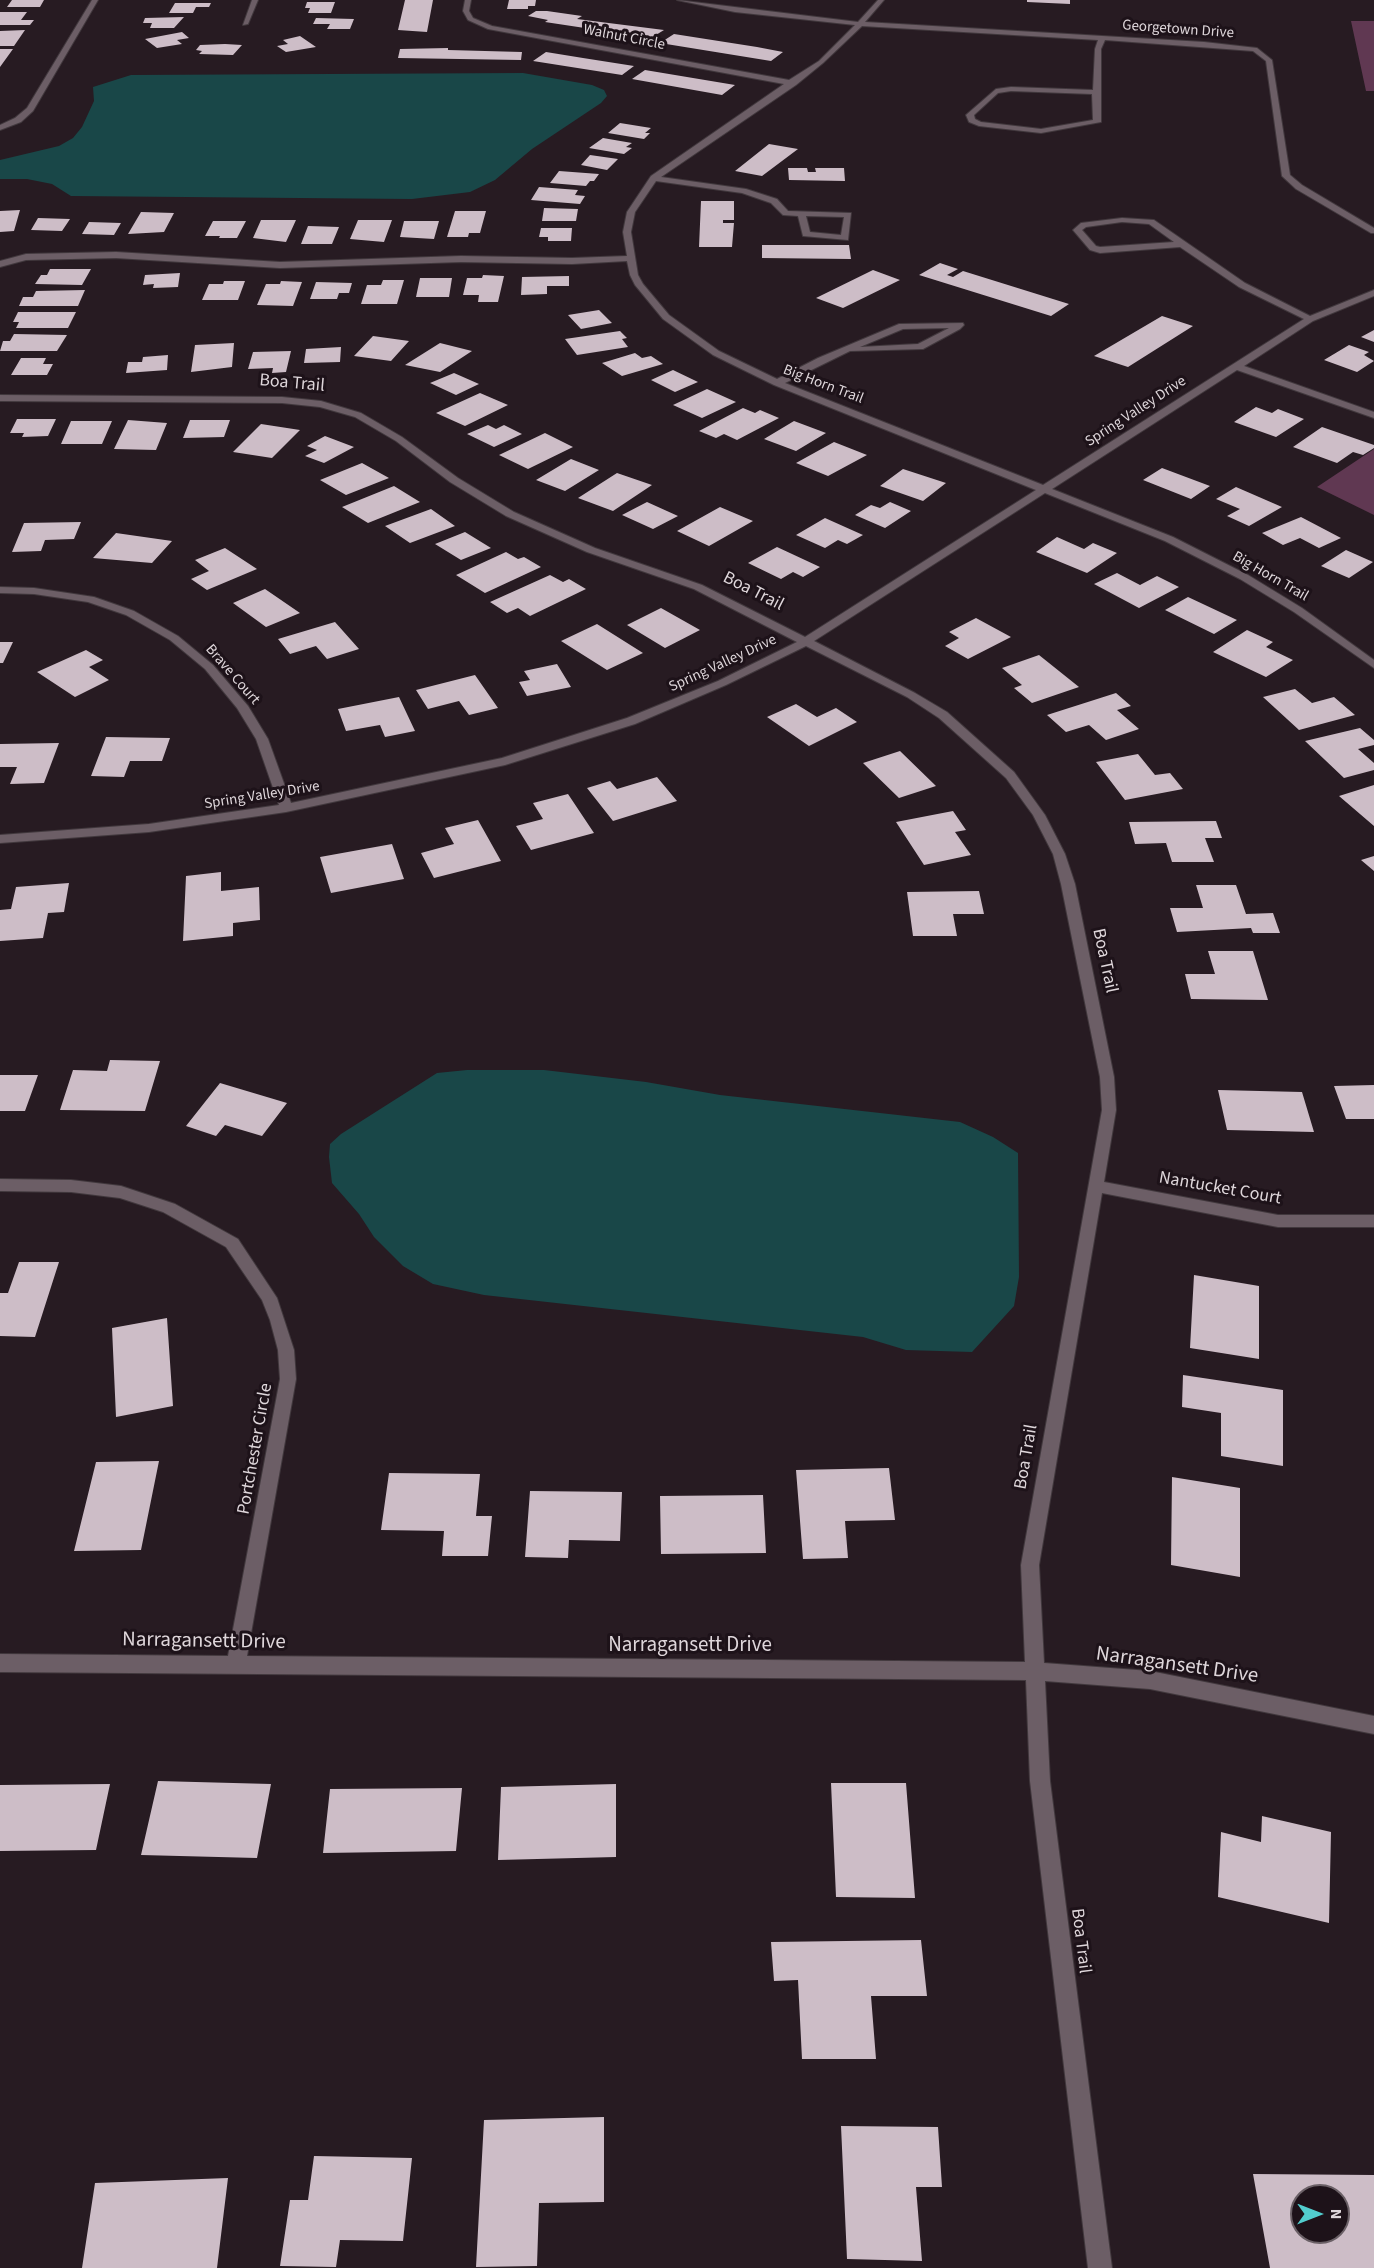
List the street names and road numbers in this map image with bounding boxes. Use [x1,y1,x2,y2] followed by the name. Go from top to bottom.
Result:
[1122,17,1234,43] street label: Georgetown Drive
[582,21,666,55] street label: Walnut Circle
[780,361,866,409] street label: Big Horn Trail
[258,370,326,398] street label: Boa Trail
[1082,373,1190,451] street label: Spring Valley Drive
[1229,548,1311,606] street label: Big Horn Trail
[719,568,787,616] street label: Boa Trail
[666,631,780,697] street label: Spring Valley Drive
[201,641,263,709] street label: Brave Court
[203,778,321,814] street label: Spring Valley Drive
[1087,927,1121,995] street label: Boa Trail
[1157,1168,1283,1210] street label: Nantucket Court
[234,1382,278,1516] street label: Portchester Circle
[1011,1423,1043,1491] street label: Boa Trail
[122,1628,286,1656] street label: Narragansett Drive
[608,1633,772,1659] street label: Narragansett Drive
[1094,1642,1260,1690] street label: Narragansett Drive
[1065,1907,1095,1975] street label: Boa Trail

